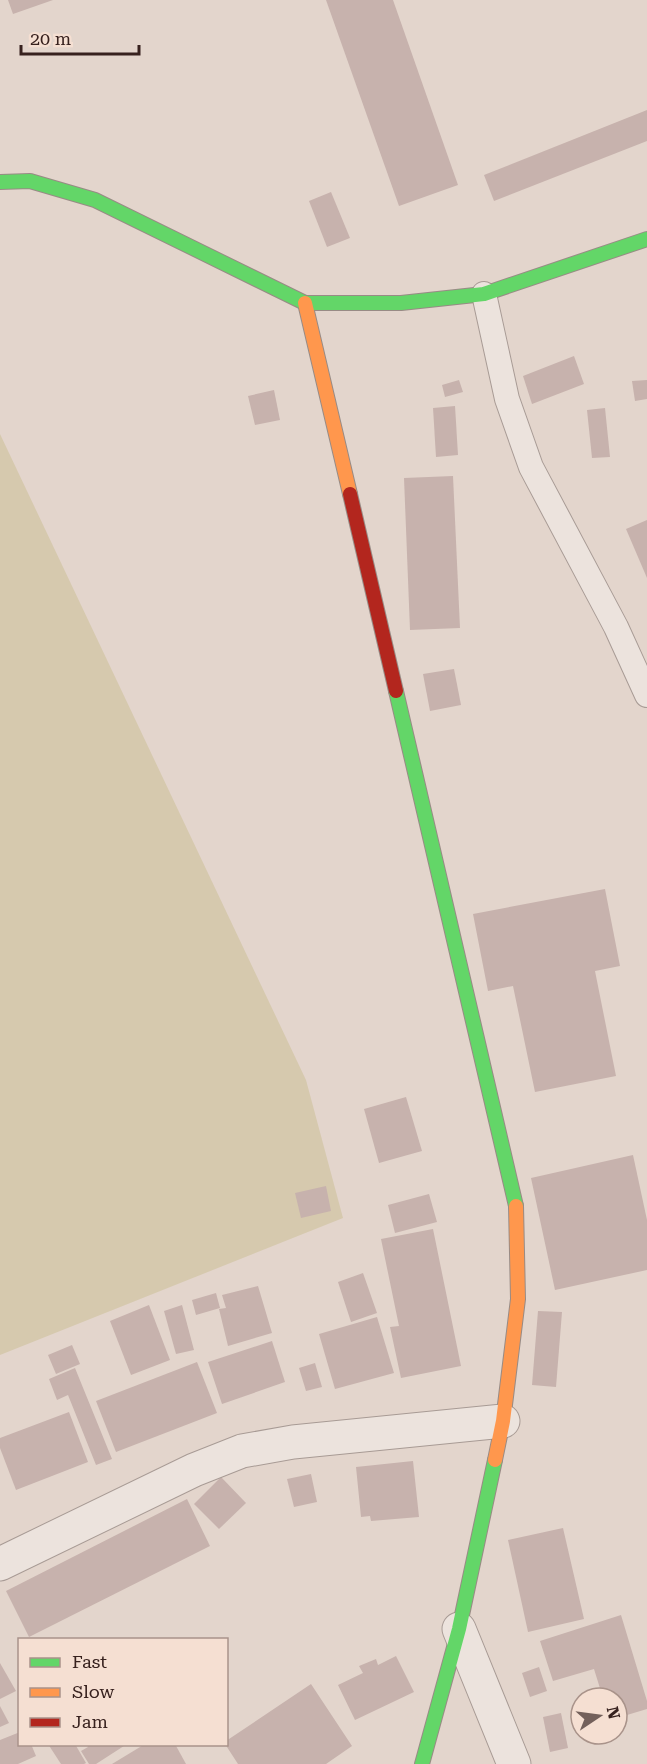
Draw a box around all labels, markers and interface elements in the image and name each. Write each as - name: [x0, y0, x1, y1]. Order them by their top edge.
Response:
- scale bar: [21, 18, 140, 56]
- text: 20 m: [30, 28, 71, 49]
- legend: [18, 1638, 228, 1746]
- text: Fast: [72, 1651, 107, 1672]
- text: Slow: [72, 1681, 114, 1702]
- north arrow: [569, 1686, 629, 1746]
- text: N: [602, 1705, 624, 1721]
- text: Jam: [72, 1711, 108, 1732]

